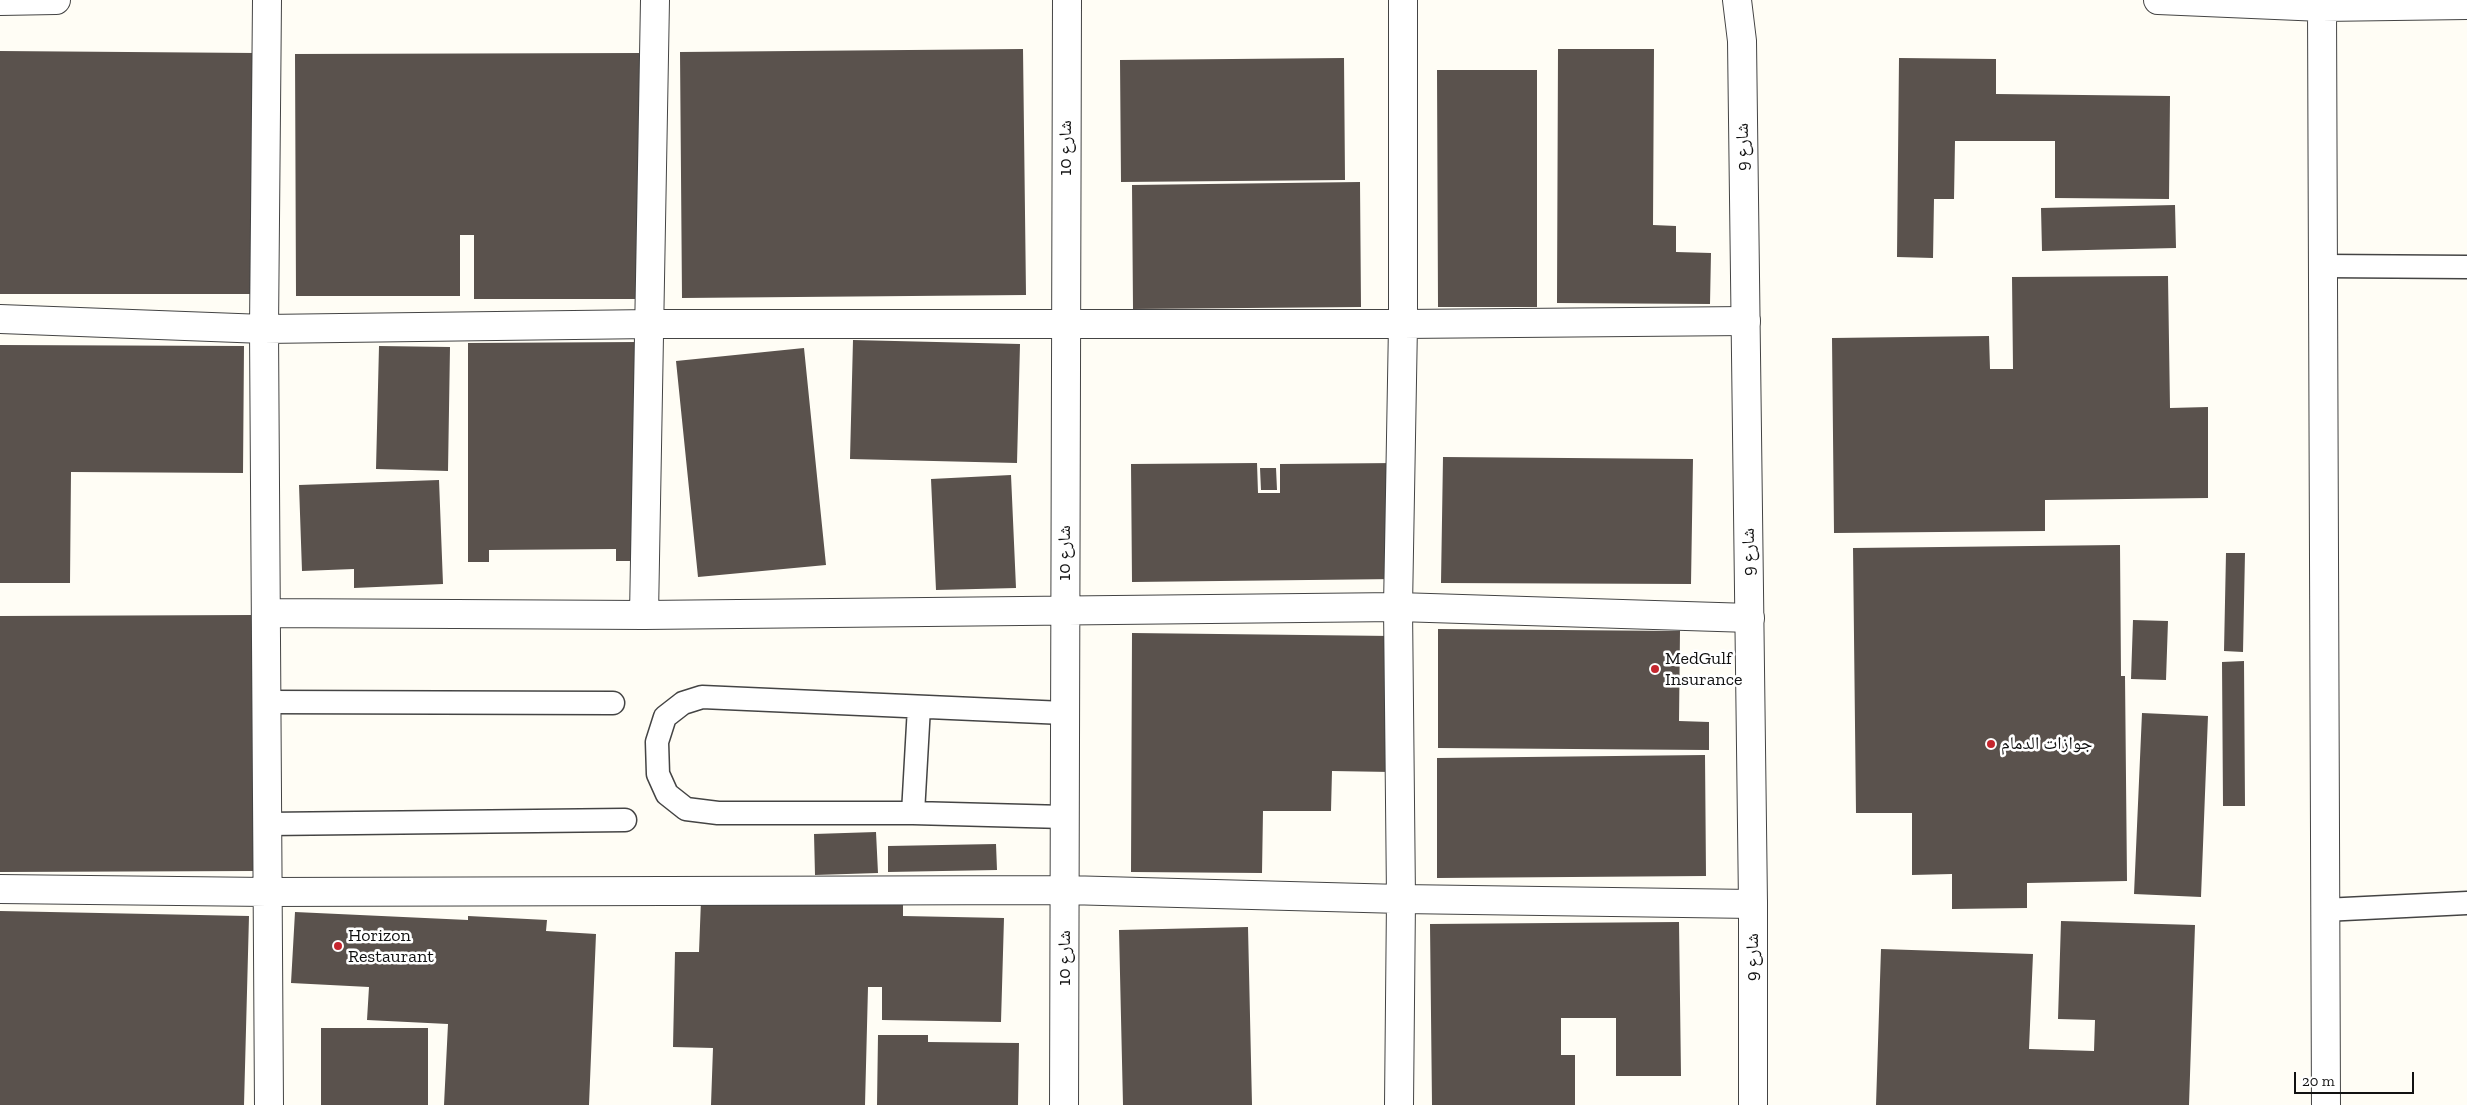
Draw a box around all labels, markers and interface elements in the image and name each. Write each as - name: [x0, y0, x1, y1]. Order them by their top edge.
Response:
- street label: شارع 10: [1055, 120, 1077, 176]
- street label: شارع 9: [1732, 123, 1754, 171]
- street label: شارع 10: [1054, 525, 1076, 581]
- street label: شارع 9: [1738, 528, 1760, 576]
- place label: MedGulf Insurance: [1665, 648, 1742, 691]
- marker: MedGulf Insurance: [1649, 663, 1661, 675]
- place label: جوازات الدمام: [2001, 733, 2093, 755]
- marker: جوازات الدمام: [1985, 738, 1997, 750]
- place label: Horizon Restaurant: [348, 925, 434, 968]
- street label: شارع 10: [1054, 930, 1076, 986]
- street label: شارع 9: [1742, 933, 1764, 981]
- marker: Horizon Restaurant: [332, 940, 344, 952]
- scale bar: [2297, 1062, 2417, 1094]
- text: 20 m: [2302, 1072, 2335, 1090]

